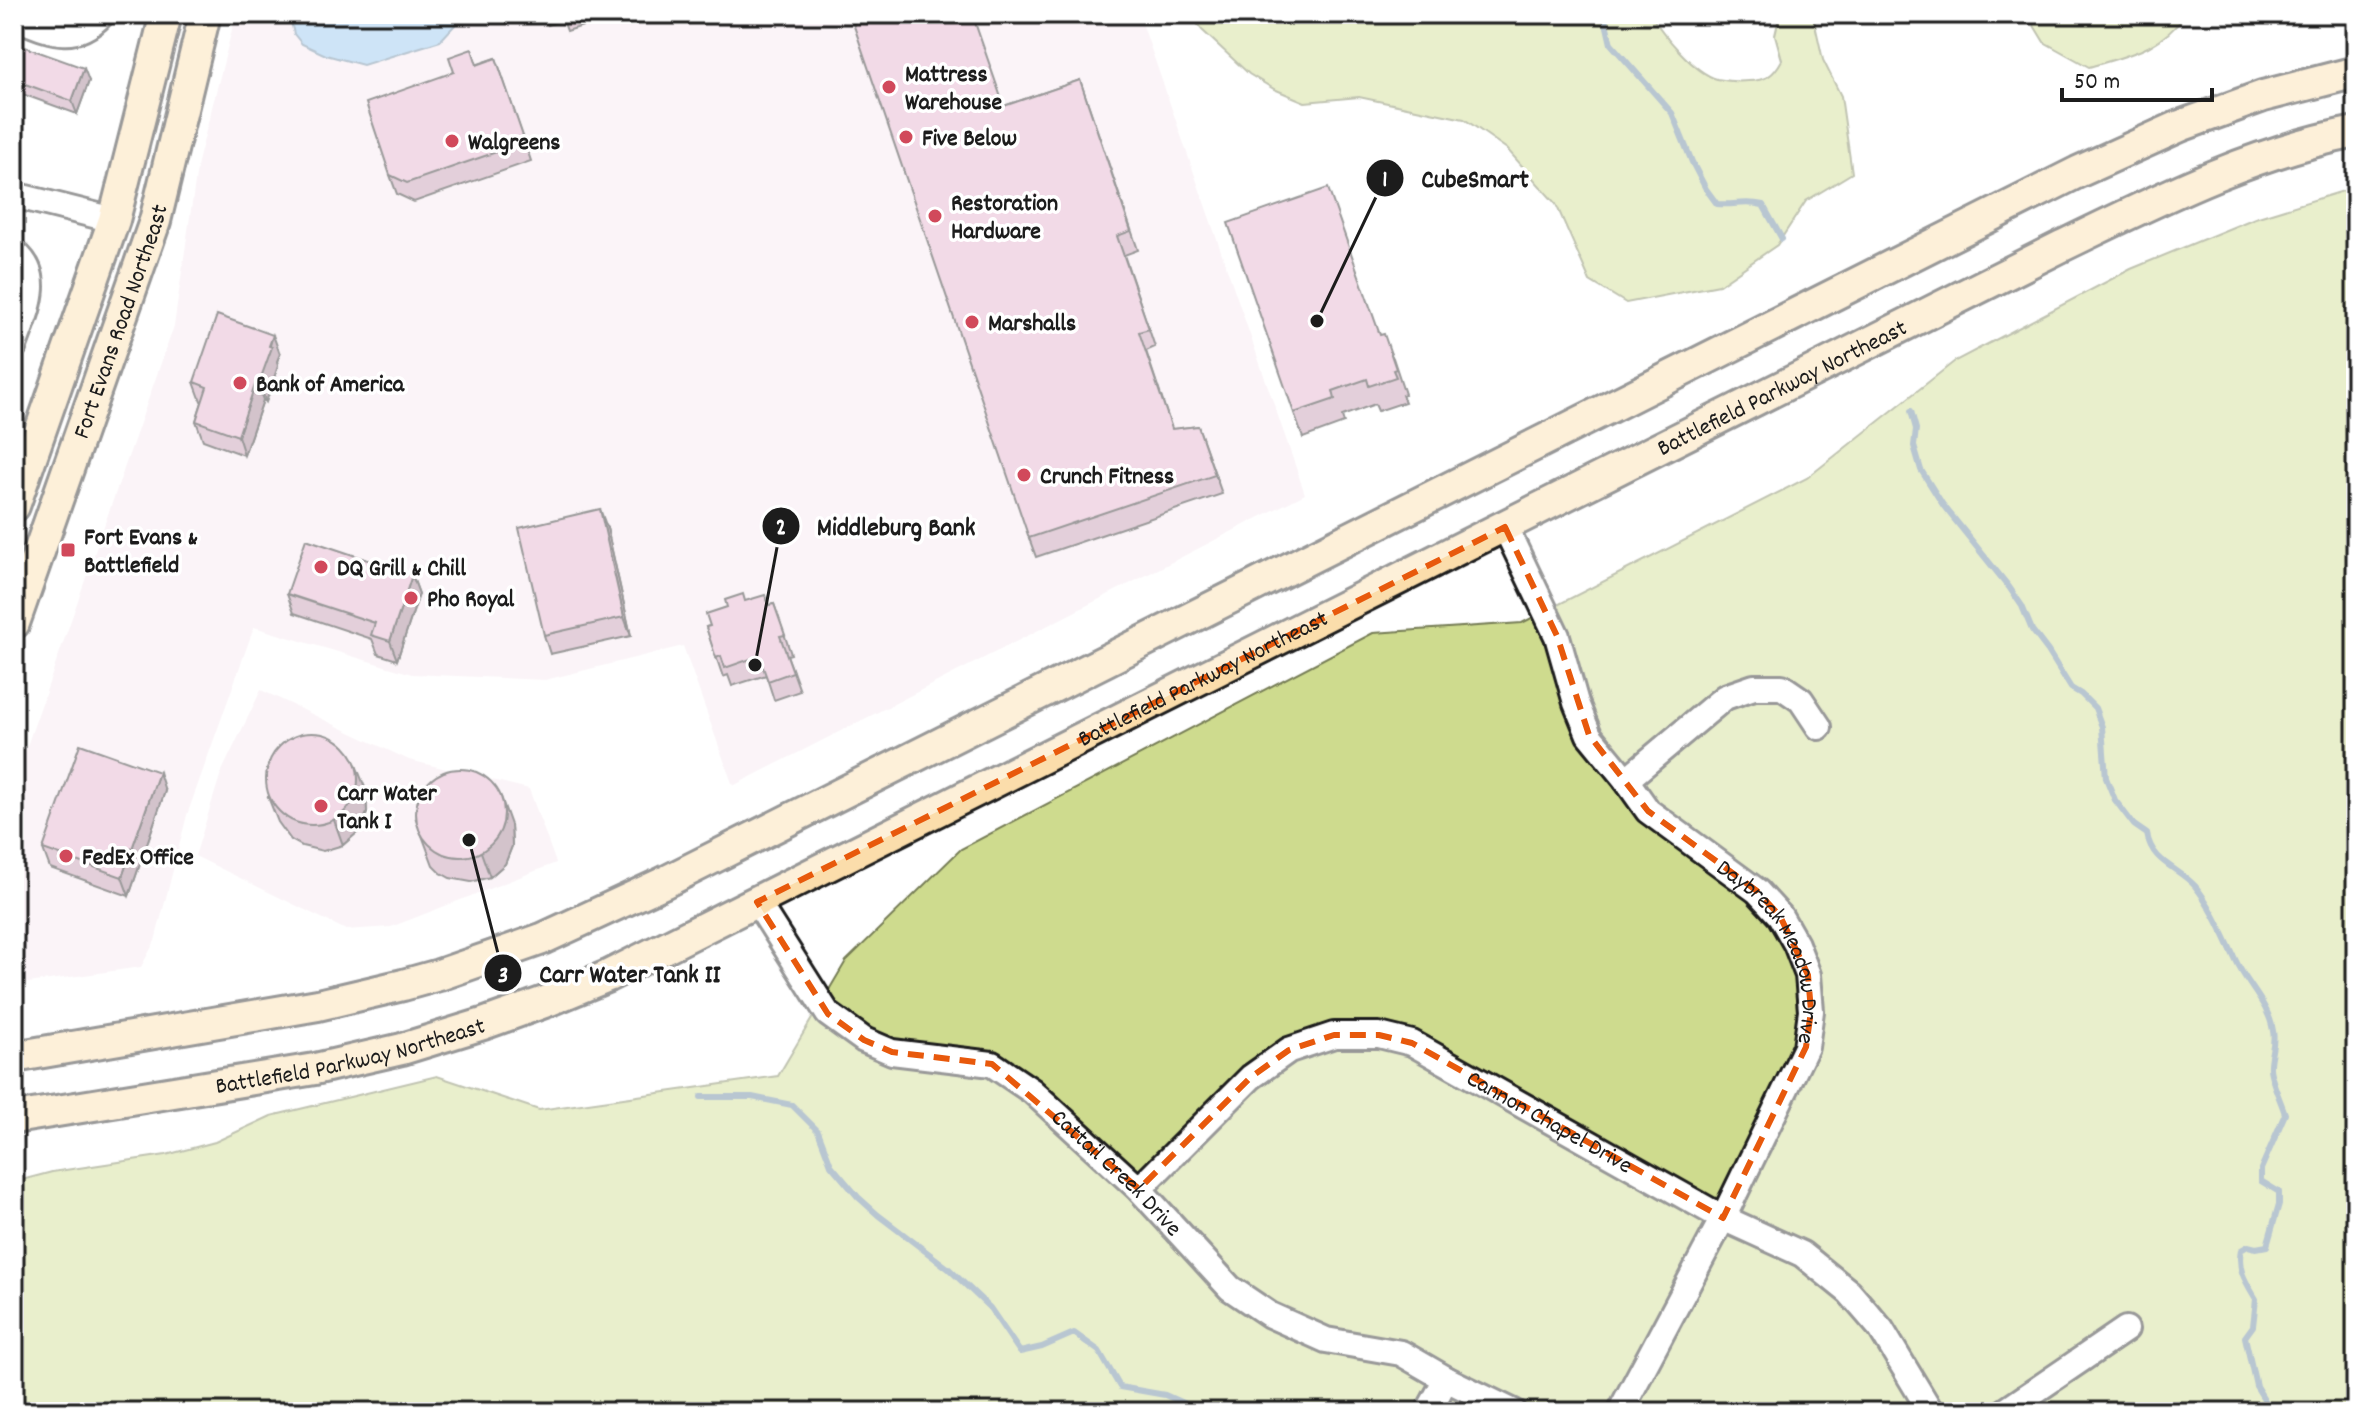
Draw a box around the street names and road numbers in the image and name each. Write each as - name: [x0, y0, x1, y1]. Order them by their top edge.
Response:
- street label: Fort Evans Road Northeast: [66, 201, 178, 444]
- street label: Battlefield Parkway Northeast: [1652, 312, 1914, 467]
- street label: Battlefield Parkway Northeast: [1073, 603, 1335, 757]
- street label: Daybreak Meadow Drive: [1708, 853, 1825, 1046]
- street label: Battlefield Parkway Northeast: [213, 1010, 490, 1105]
- street label: Cannon Chapel Drive: [1459, 1063, 1638, 1184]
- street label: Cattail Creek Drive: [1042, 1102, 1189, 1245]

